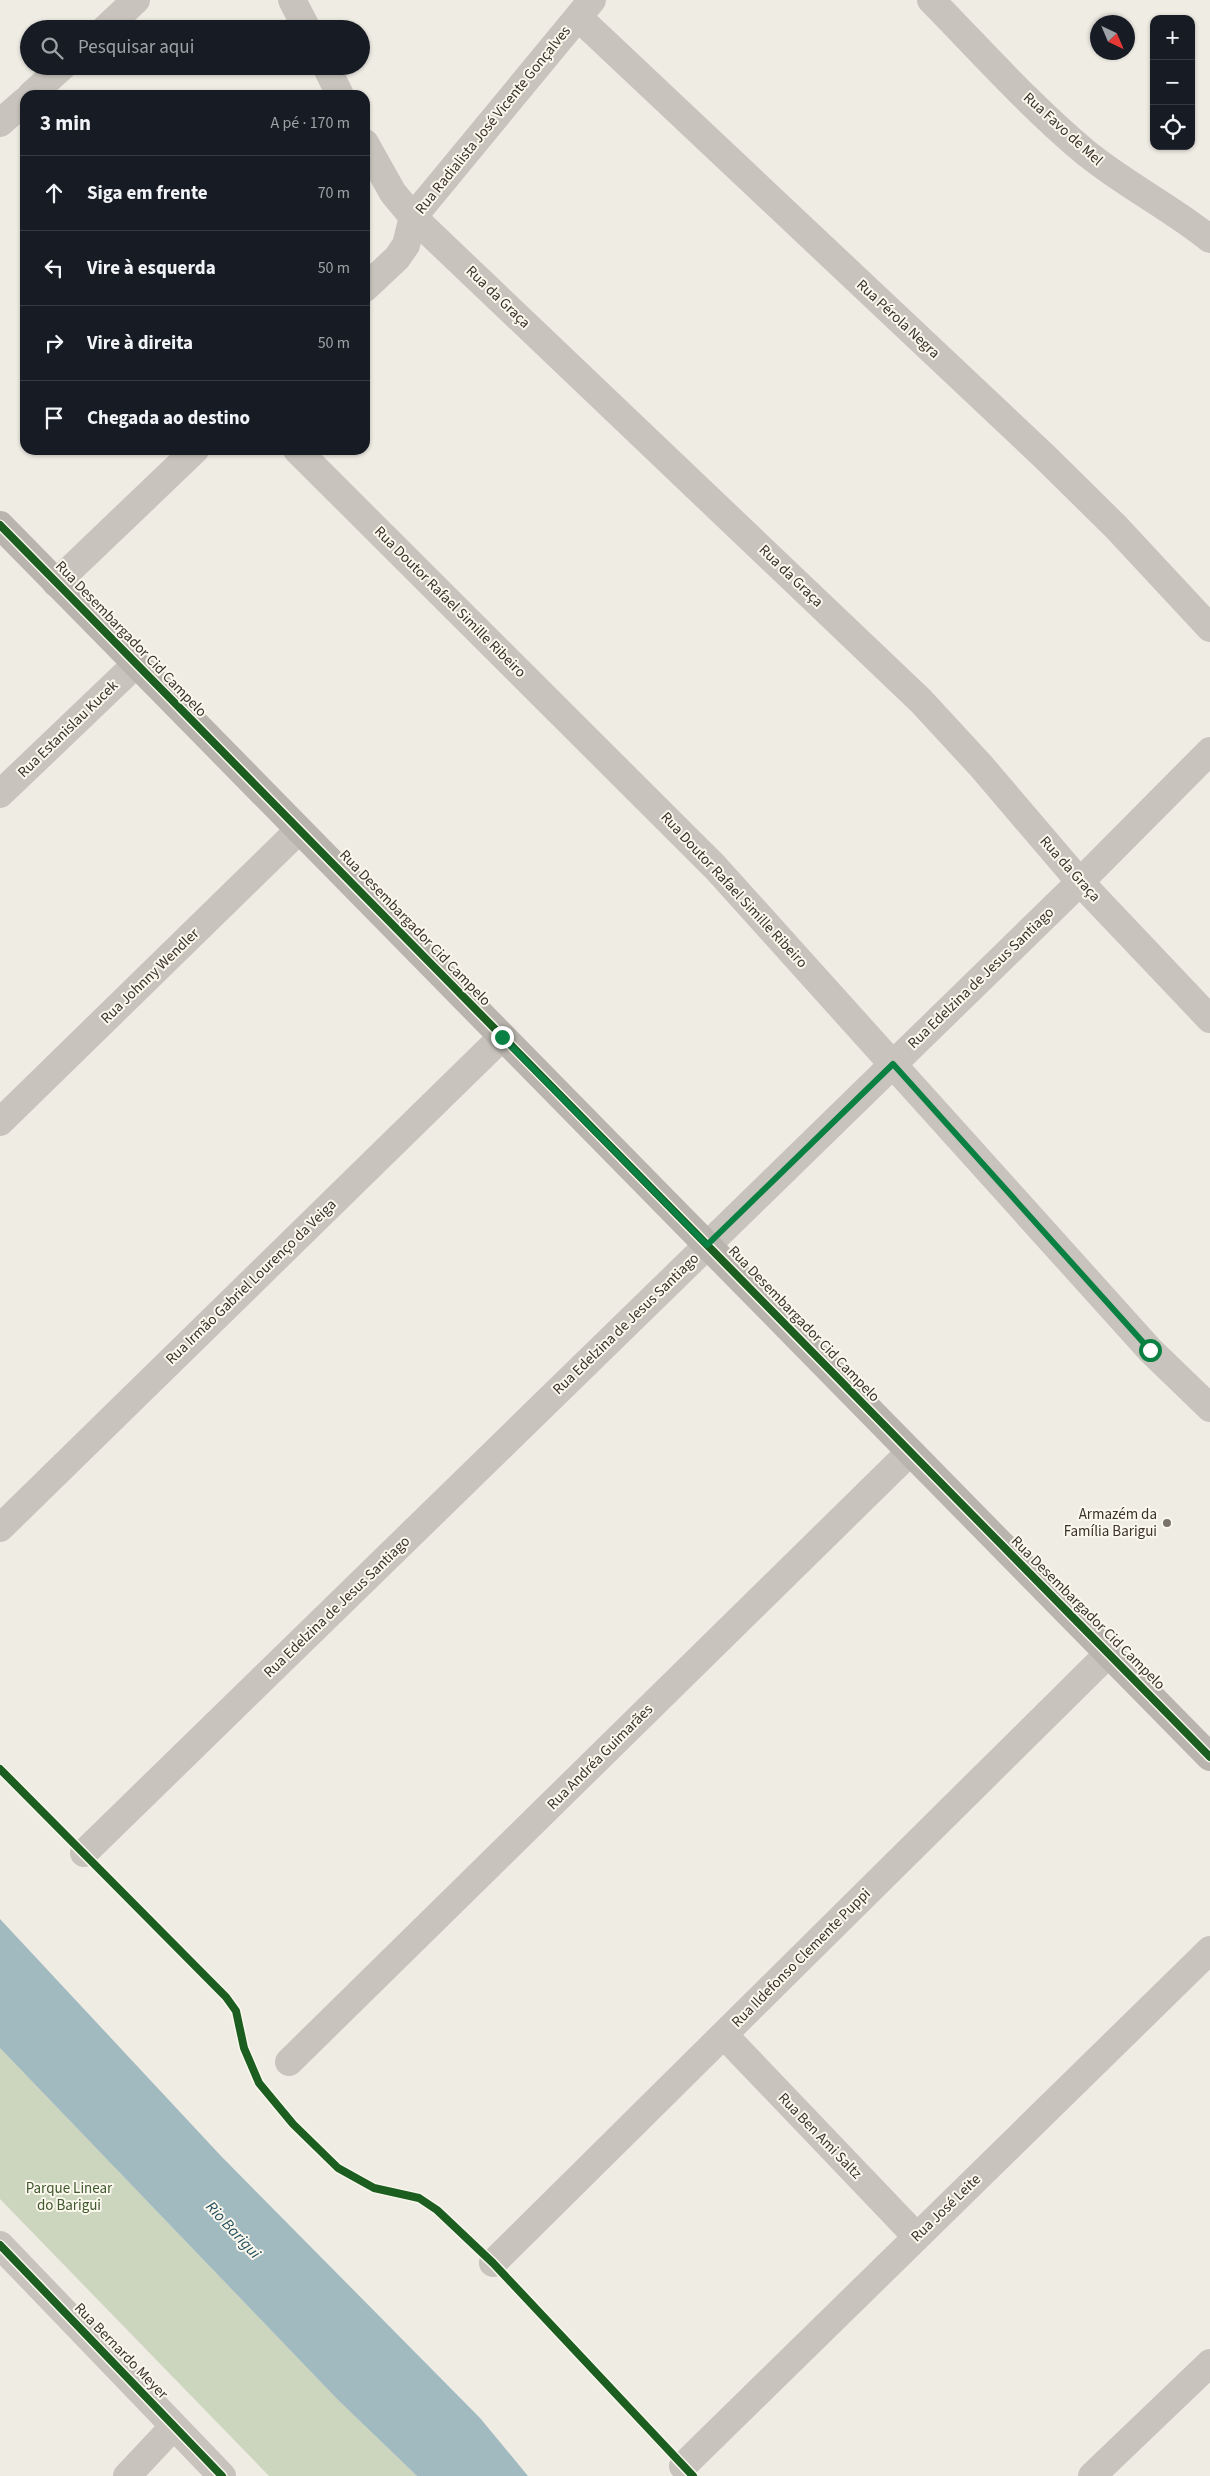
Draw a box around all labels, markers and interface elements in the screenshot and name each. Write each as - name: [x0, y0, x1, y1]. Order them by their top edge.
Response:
- north arrow: [1090, 15, 1135, 60]
- map controls: [1150, 15, 1195, 150]
- button: +: [1150, 15, 1195, 60]
- search box: [20, 20, 370, 75]
- street label: Rua Radialista José Vicente Gonçalves: [410, 21, 576, 219]
- icon: search: [38, 34, 66, 62]
- text: Pesquisar aqui: [78, 34, 194, 61]
- button: −: [1150, 60, 1195, 105]
- street label: Rua Favo de Mel: [1019, 87, 1108, 171]
- button: locate: [1150, 105, 1195, 150]
- text: 3 min: [40, 108, 91, 138]
- text: A pé · 170 m: [271, 112, 350, 134]
- icon: ahead: [40, 179, 68, 207]
- text: Siga em frente: [87, 180, 208, 207]
- text: 70 m: [318, 182, 350, 204]
- icon: left: [40, 254, 68, 282]
- text: Vire à esquerda: [87, 255, 216, 282]
- text: 50 m: [318, 257, 350, 279]
- street label: Rua da Graça: [461, 261, 535, 333]
- street label: Rua Pérola Negra: [852, 275, 944, 363]
- icon: right: [40, 329, 68, 357]
- text: Vire à direita: [87, 330, 193, 357]
- text: 50 m: [318, 332, 350, 354]
- icon: arrive: [40, 404, 68, 432]
- text: Chegada ao destino: [87, 405, 250, 432]
- street label: Rua Doutor Rafael Simille Ribeiro: [370, 522, 530, 682]
- street label: Rua da Graça: [754, 540, 828, 612]
- street label: Rua Desembargador Cid Campelo: [50, 556, 212, 722]
- street label: Rua Estanislau Kucek: [13, 675, 123, 782]
- street label: Rua Doutor Rafael Simille Ribeiro: [656, 807, 812, 973]
- street label: Rua da Graça: [1035, 831, 1105, 907]
- street label: Rua Desembargador Cid Campelo: [334, 845, 496, 1011]
- street label: Rua Edelzina de Jesus Santiago: [903, 902, 1059, 1054]
- street label: Rua Johnny Wendler: [96, 923, 204, 1028]
- route end: [491, 1026, 514, 1049]
- street label: Rua Irmão Gabriel Lourenço da Veiga: [161, 1195, 341, 1369]
- street label: Rua Desembargador Cid Campelo: [723, 1241, 885, 1407]
- street label: Rua Edelzina de Jesus Santiago: [548, 1248, 704, 1400]
- route start: [1139, 1339, 1162, 1362]
- place label: Armazém da Família Barigui: [1064, 1504, 1157, 1542]
- marker: Armazém da Família Barigui: [1161, 1517, 1173, 1529]
- street label: Rua Edelzina de Jesus Santiago: [259, 1531, 415, 1683]
- street label: Rua Desembargador Cid Campelo: [1006, 1531, 1170, 1695]
- street label: Rua Andréa Guimarães: [542, 1699, 658, 1815]
- street label: Rua Ildefonso Clemente Puppi: [727, 1884, 875, 2032]
- street label: Rua Ben Ami Saltz: [773, 2088, 867, 2184]
- street label: Rua José Leite: [906, 2169, 986, 2247]
- park label: Parque Linear do Barigui: [26, 2178, 113, 2216]
- water label: Rio Barigui: [201, 2196, 266, 2264]
- street label: Rua Bernardo Meyer: [69, 2298, 173, 2405]

